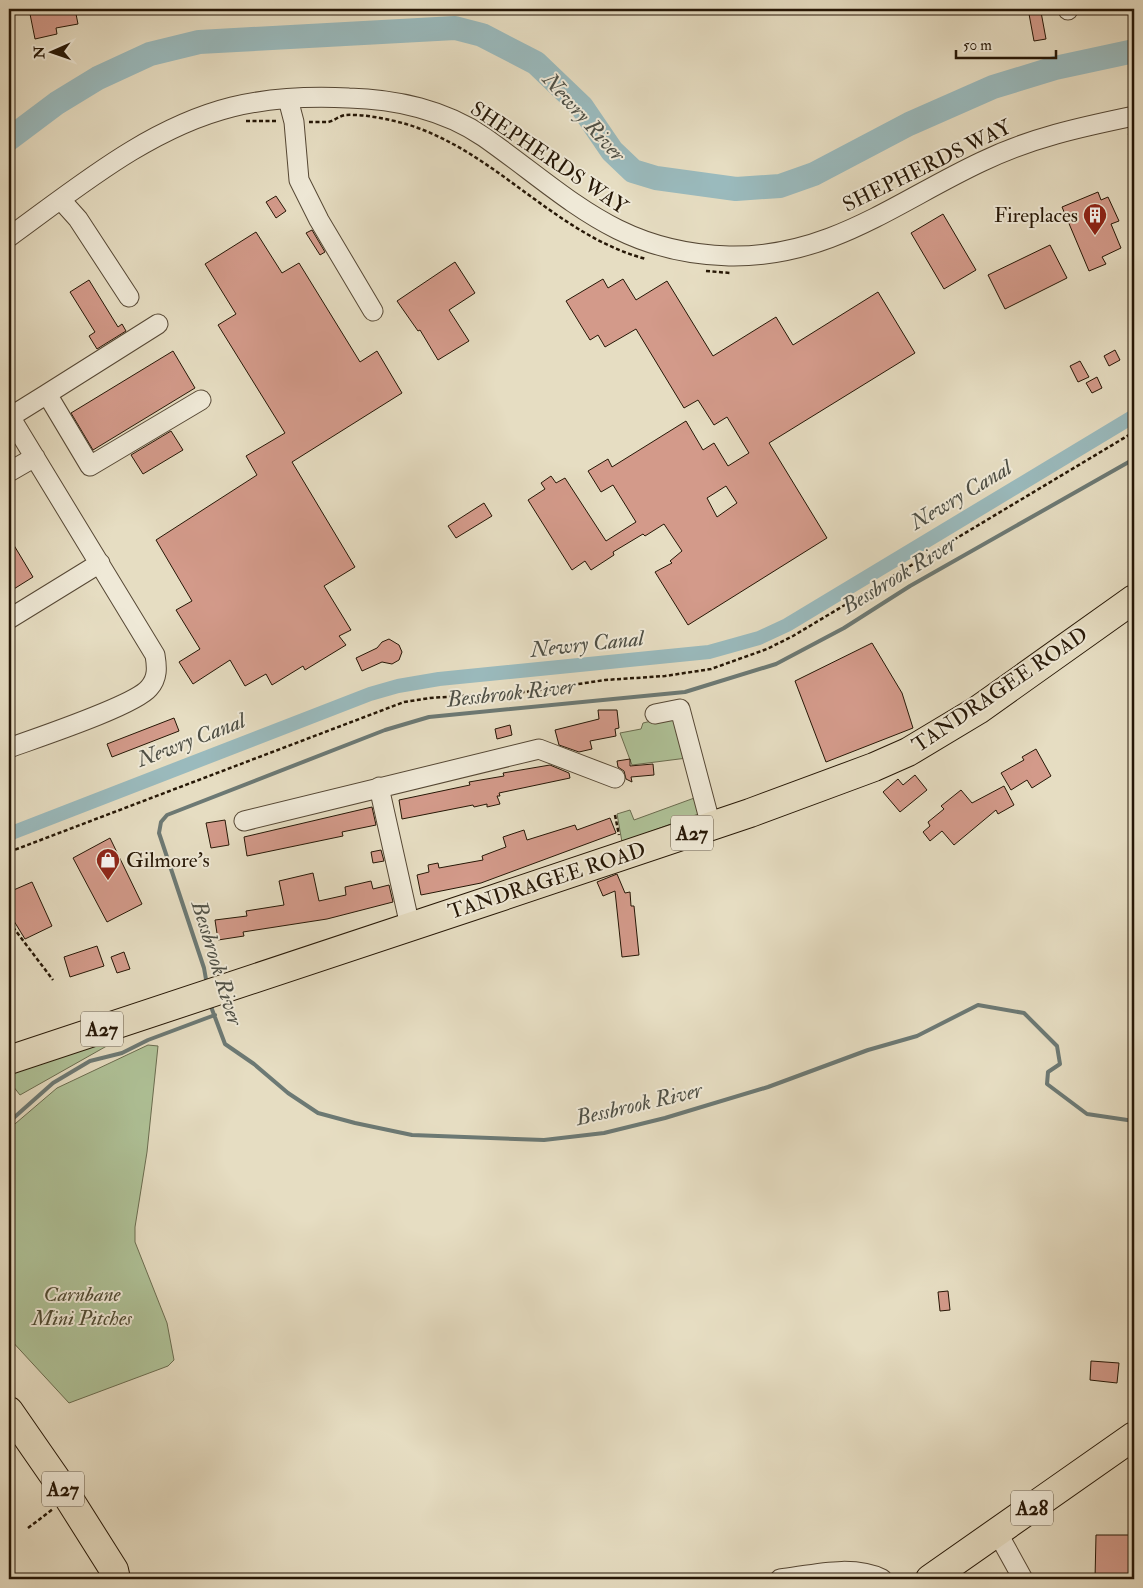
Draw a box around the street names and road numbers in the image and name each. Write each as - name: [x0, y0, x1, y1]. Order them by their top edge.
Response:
- street label: SHEPHERDS WAY: [465, 95, 633, 221]
- street label: SHEPHERDS WAY: [838, 113, 1016, 218]
- street label: TANDRAGEE ROAD: [907, 621, 1093, 759]
- road number: A27: [671, 816, 713, 850]
- street label: TANDRAGEE ROAD: [445, 836, 649, 926]
- road number: A27: [81, 1012, 123, 1046]
- road number: A27: [42, 1472, 84, 1506]
- road number: A28: [1011, 1490, 1053, 1526]

